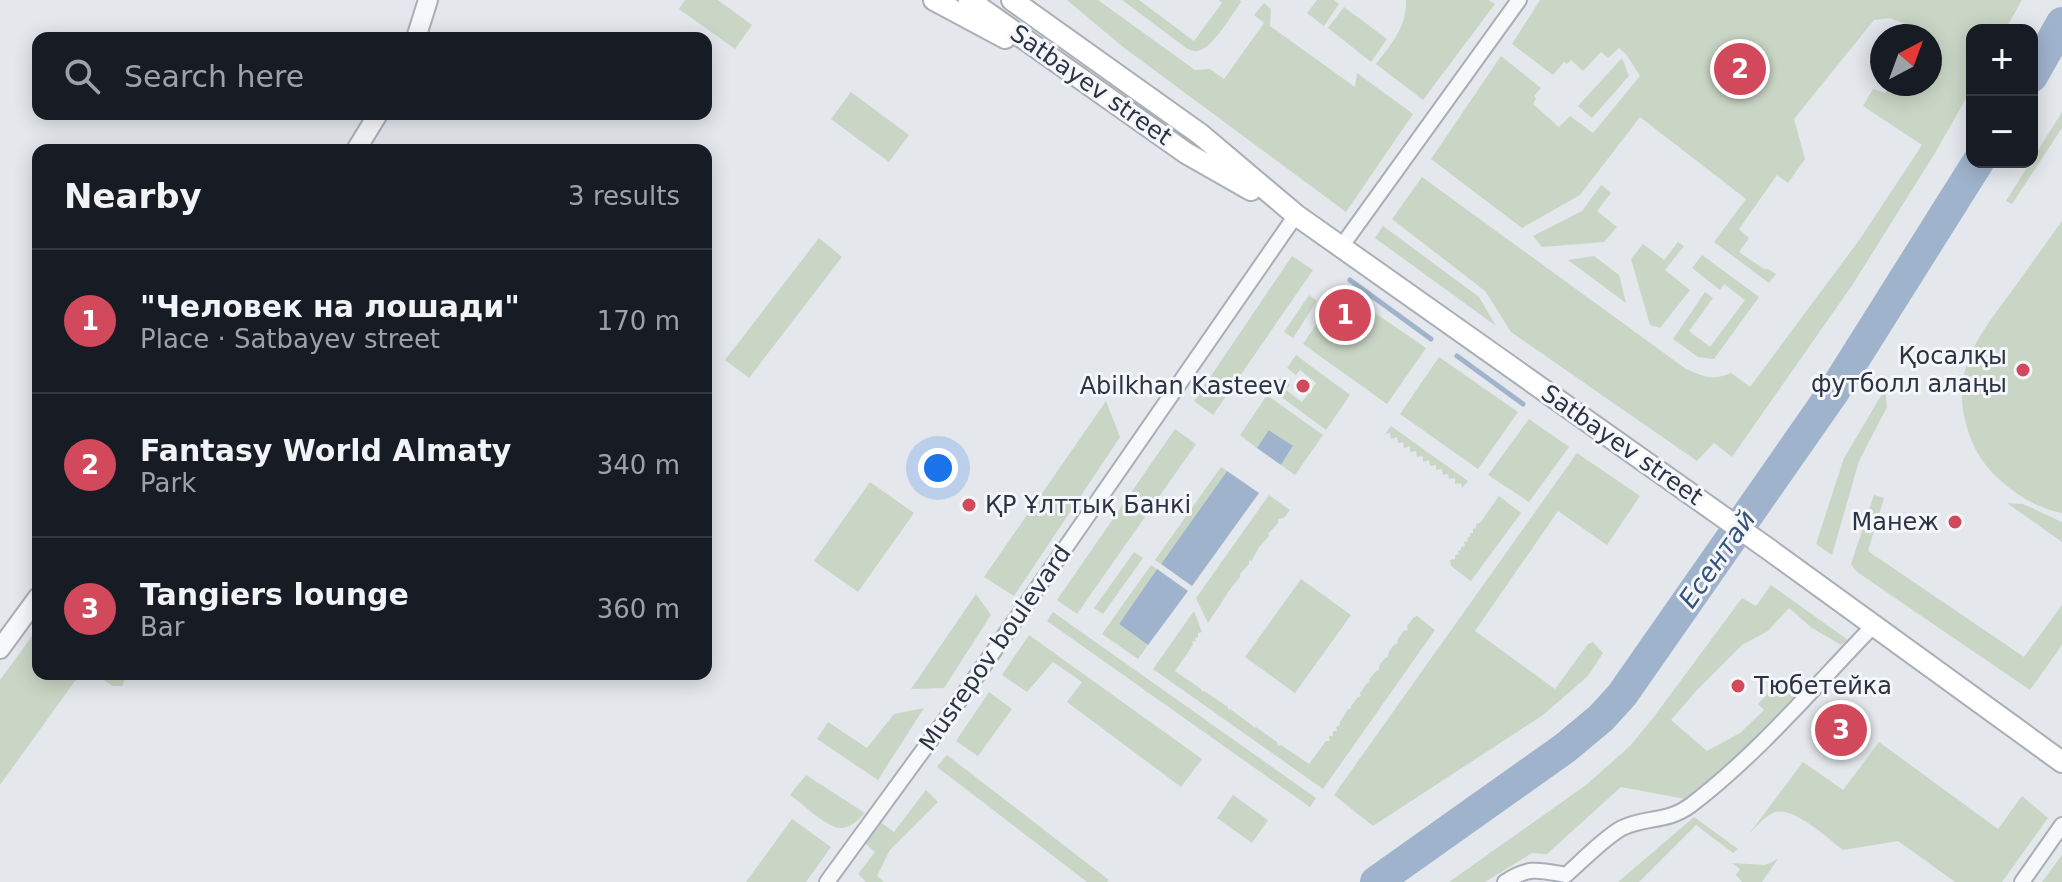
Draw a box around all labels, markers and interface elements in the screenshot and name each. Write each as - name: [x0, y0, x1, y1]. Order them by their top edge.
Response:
- street label: Satbayev street: [1005, 19, 1177, 151]
- north arrow: [1870, 24, 1942, 96]
- map controls: [1966, 24, 2038, 168]
- button: +: [1966, 24, 2038, 96]
- search box: [32, 32, 712, 120]
- pin: 2: [1714, 39, 1766, 99]
- icon: search: [60, 54, 104, 98]
- text: Search here: [124, 59, 304, 94]
- button: −: [1966, 96, 2038, 168]
- text: Nearby: [64, 176, 202, 216]
- text: 3 results: [568, 181, 680, 211]
- pin: 1: [1319, 285, 1371, 345]
- text: "Человек на лошади": [140, 289, 520, 324]
- text: 1: [81, 306, 99, 336]
- text: 170 m: [597, 306, 680, 336]
- text: Place · Satbayev street: [140, 324, 440, 354]
- place label: Қосалқы футболл алаңы: [1811, 342, 2007, 398]
- marker: Қосалқы футболл алаңы: [2014, 361, 2032, 379]
- place label: Abilkhan Kasteev: [1080, 372, 1287, 400]
- marker: Abilkhan Kasteev: [1294, 377, 1312, 395]
- street label: Satbayev street: [1536, 379, 1708, 511]
- text: Fantasy World Almaty: [140, 433, 511, 468]
- your location: [918, 448, 958, 488]
- text: 2: [81, 450, 99, 480]
- text: 340 m: [597, 450, 680, 480]
- text: Park: [140, 468, 196, 498]
- place label: ҚР Ұлттық Банкі: [985, 491, 1191, 519]
- marker: ҚР Ұлттық Банкі: [960, 496, 978, 514]
- water label: Есентай: [1673, 505, 1761, 613]
- place label: Манеж: [1852, 508, 1939, 536]
- marker: Манеж: [1946, 513, 1964, 531]
- street label: Musrepov boulevard: [913, 540, 1077, 756]
- text: Tangiers lounge: [140, 577, 409, 612]
- text: 3: [81, 594, 99, 624]
- text: 360 m: [597, 594, 680, 624]
- text: Bar: [140, 612, 184, 642]
- place label: Тюбетейка: [1753, 672, 1892, 700]
- marker: Тюбетейка: [1729, 677, 1747, 695]
- pin: 3: [1815, 700, 1867, 760]

